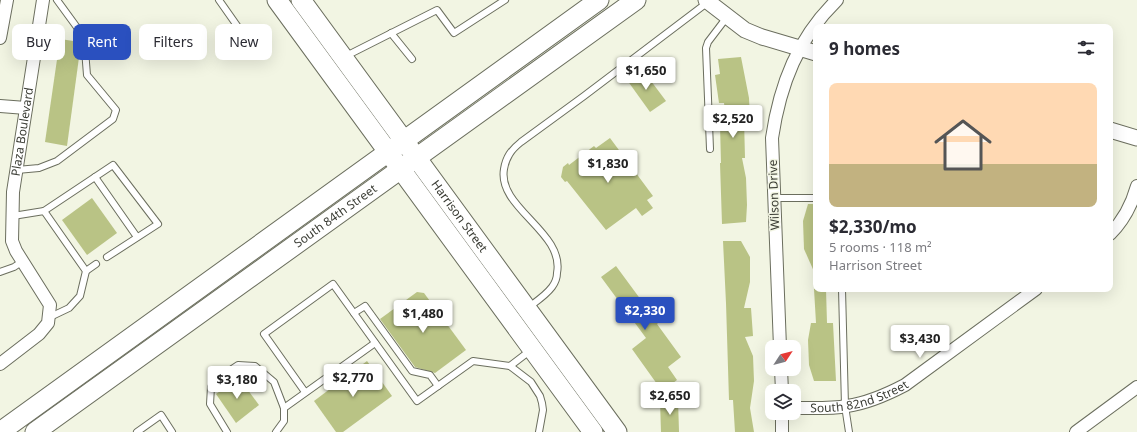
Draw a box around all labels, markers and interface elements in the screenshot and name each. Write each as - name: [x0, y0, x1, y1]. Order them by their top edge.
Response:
- chip: Buy: [12, 24, 65, 60]
- chip: Rent: [73, 24, 131, 60]
- chip: Filters: [139, 24, 207, 60]
- chip: New: [215, 24, 272, 60]
- text: 9 homes: [829, 37, 900, 60]
- icon: filters: [1075, 37, 1097, 59]
- pin: $1,650: [613, 57, 679, 91]
- text: $1,650: [626, 61, 666, 79]
- street label: Plaza Boulevard: [7, 86, 37, 177]
- pin: $2,520: [700, 105, 766, 139]
- text: $2,520: [713, 109, 753, 127]
- icon: home: [927, 109, 999, 181]
- pin: $1,830: [575, 150, 641, 184]
- text: $1,830: [588, 154, 628, 172]
- street label: Wilson Drive: [764, 159, 783, 231]
- street label: Harrison Street: [427, 176, 492, 256]
- street label: South 84th Street: [290, 180, 381, 251]
- text: $2,330/mo: [829, 215, 917, 238]
- text: 5 rooms · 118 m²: [829, 238, 932, 256]
- text: Harrison Street: [829, 256, 922, 274]
- pin: $2,330: [612, 297, 678, 331]
- pin: $1,480: [390, 300, 456, 334]
- text: $2,330: [625, 301, 665, 319]
- text: $1,480: [403, 304, 443, 322]
- pin: $3,430: [887, 325, 953, 359]
- text: $3,430: [900, 329, 940, 347]
- north arrow: [765, 340, 801, 376]
- map controls: [765, 340, 801, 420]
- pin: $2,770: [320, 364, 386, 398]
- pin: $3,180: [204, 366, 270, 400]
- text: $2,770: [333, 368, 373, 386]
- text: $3,180: [217, 370, 257, 388]
- street label: South 82nd Street: [810, 376, 912, 416]
- pin: $2,650: [637, 382, 703, 416]
- button: layers: [765, 384, 801, 420]
- text: $2,650: [650, 386, 690, 404]

